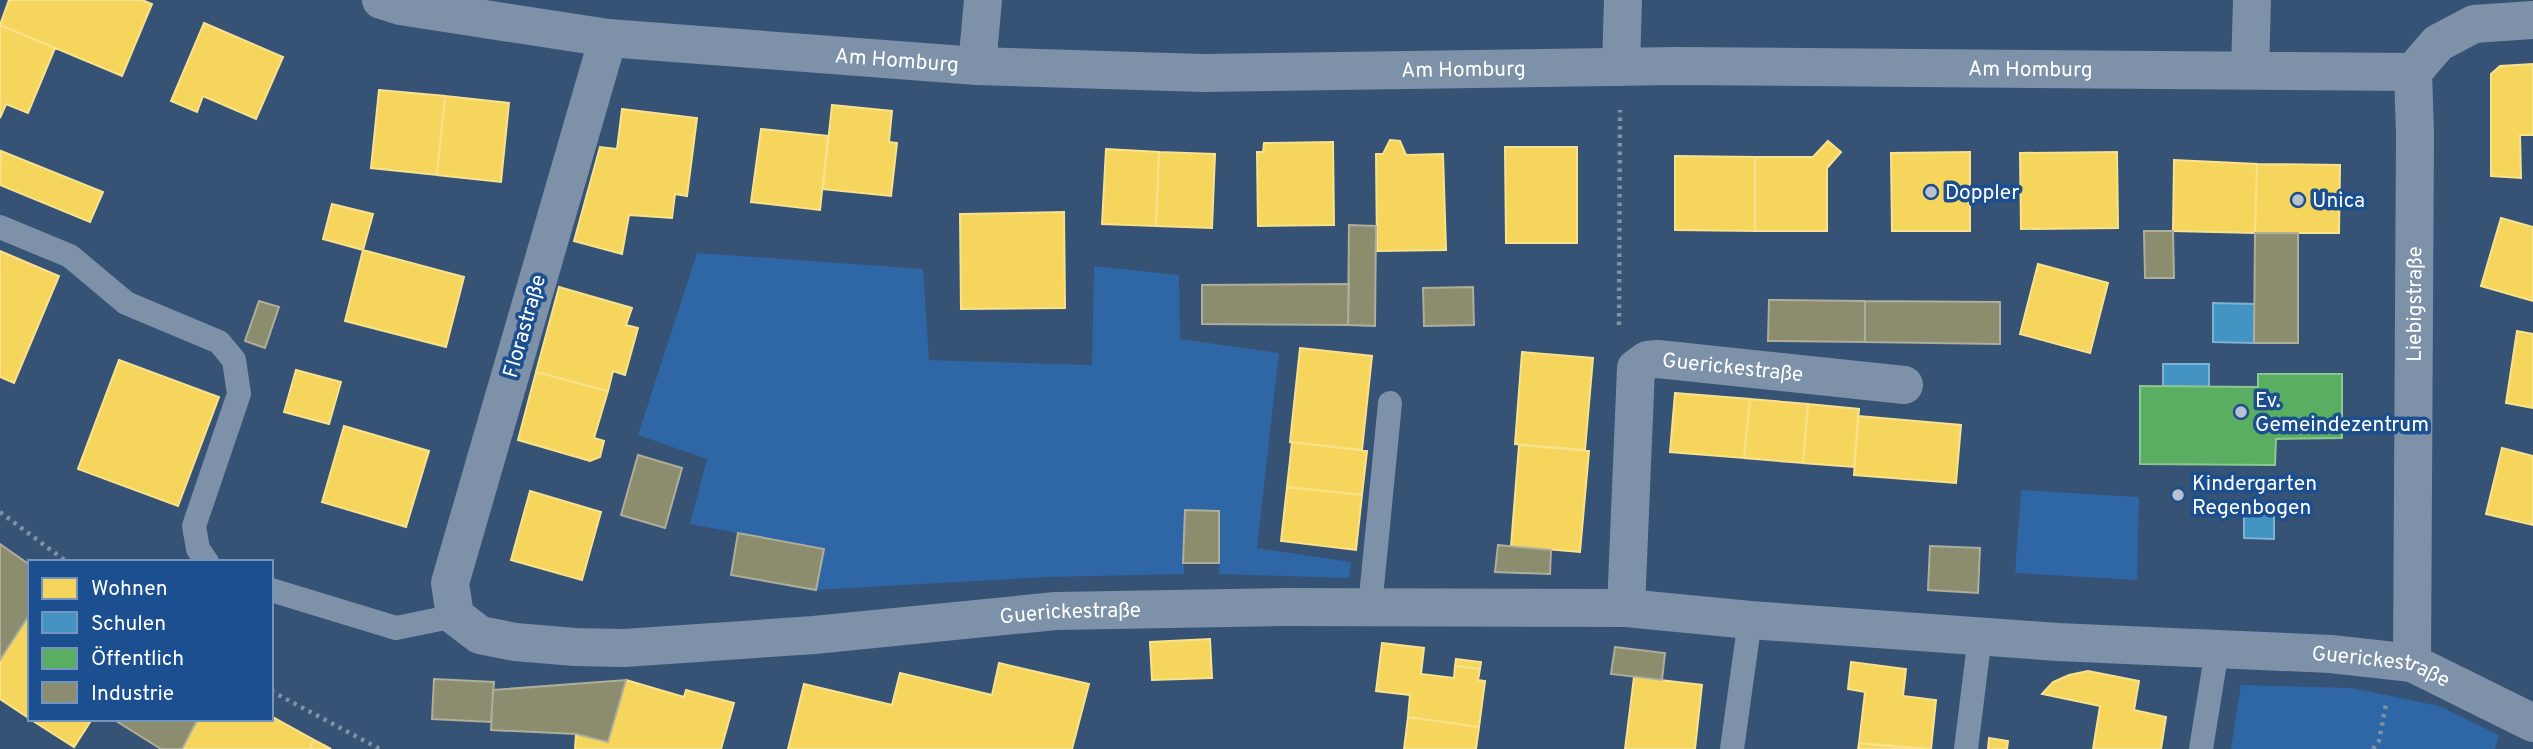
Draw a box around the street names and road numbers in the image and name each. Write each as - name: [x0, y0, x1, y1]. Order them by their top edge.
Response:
- street label: Am Homburg: [834, 43, 960, 80]
- street label: Am Homburg: [1401, 56, 1526, 85]
- street label: Am Homburg: [1968, 56, 2093, 84]
- street label: Liebigstraße: [2402, 246, 2429, 362]
- street label: Florastraße: [498, 272, 553, 381]
- street label: Guerickestraße: [1661, 348, 1804, 389]
- street label: Guerickestraße: [998, 598, 1141, 632]
- street label: Guerickestraße: [2311, 641, 2454, 695]

